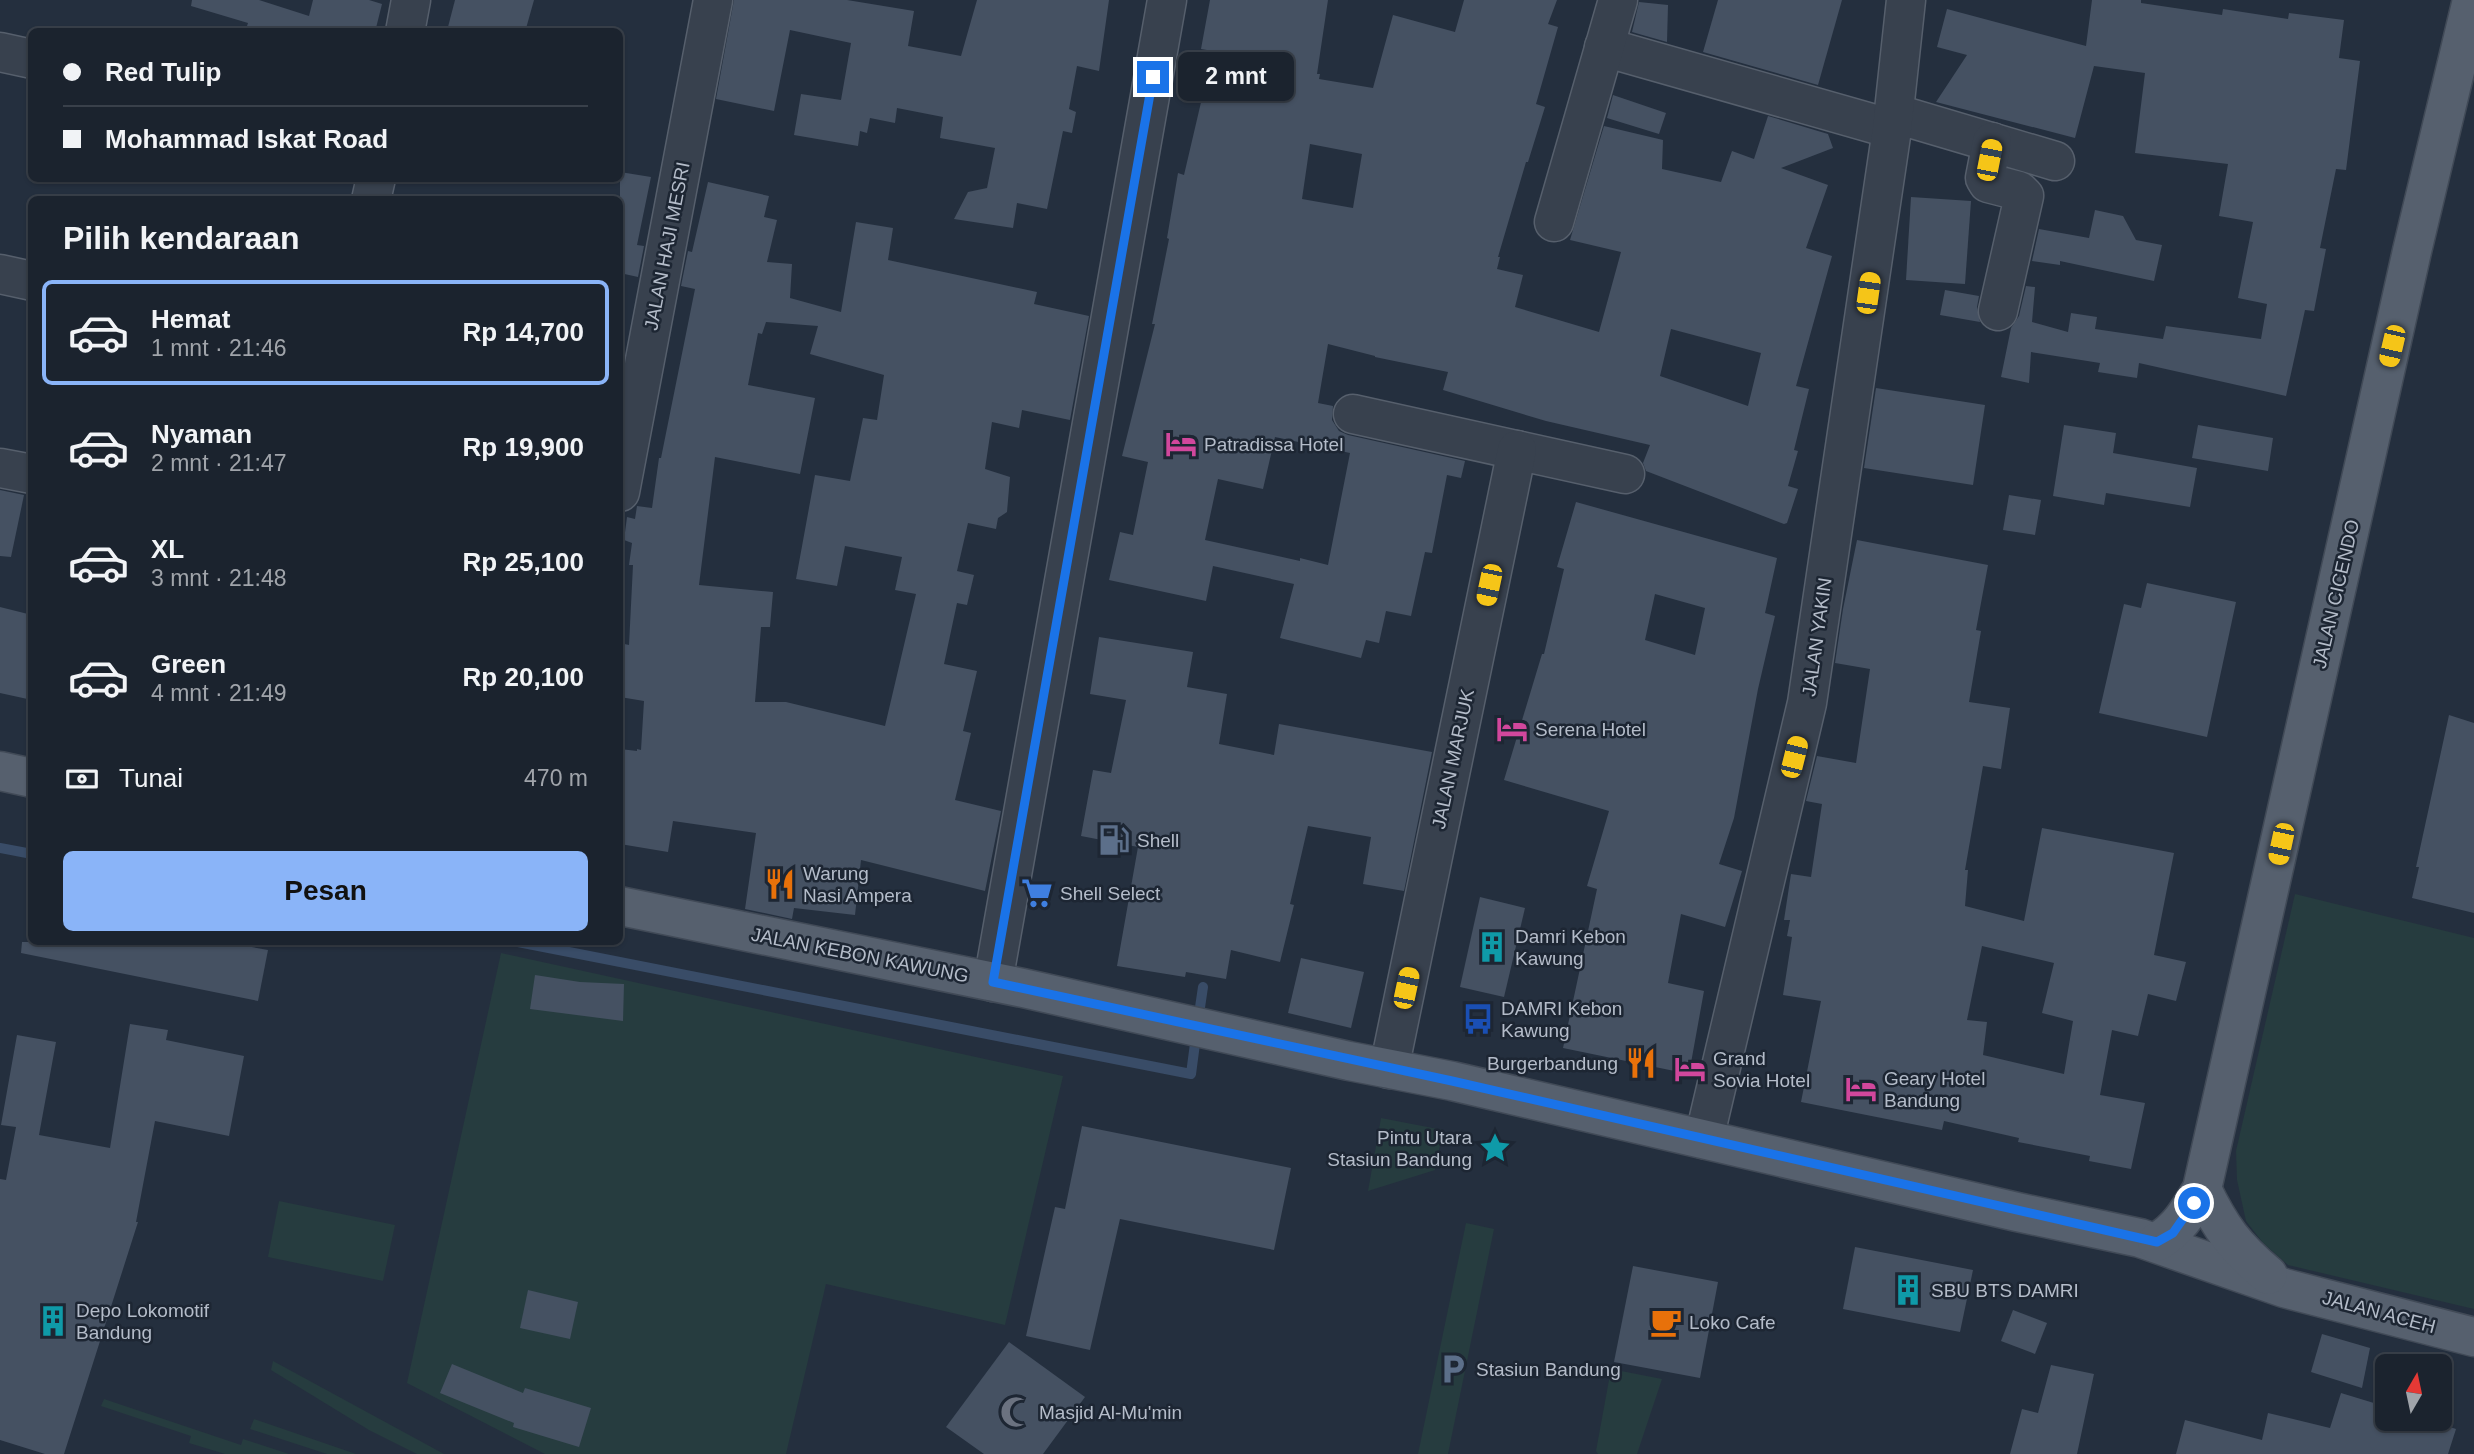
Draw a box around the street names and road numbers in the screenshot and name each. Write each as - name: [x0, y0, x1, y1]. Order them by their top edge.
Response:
- street label: JALAN HAJI MESRI: [640, 160, 694, 332]
- street label: JALAN CICENDO: [2309, 518, 2363, 670]
- street label: JALAN YAKIN: [1798, 576, 1836, 698]
- street label: JALAN MARJUK: [1428, 687, 1478, 831]
- street label: JALAN KEBON KAWUNG: [750, 924, 970, 986]
- street label: JALAN ACEH: [2320, 1287, 2438, 1337]

